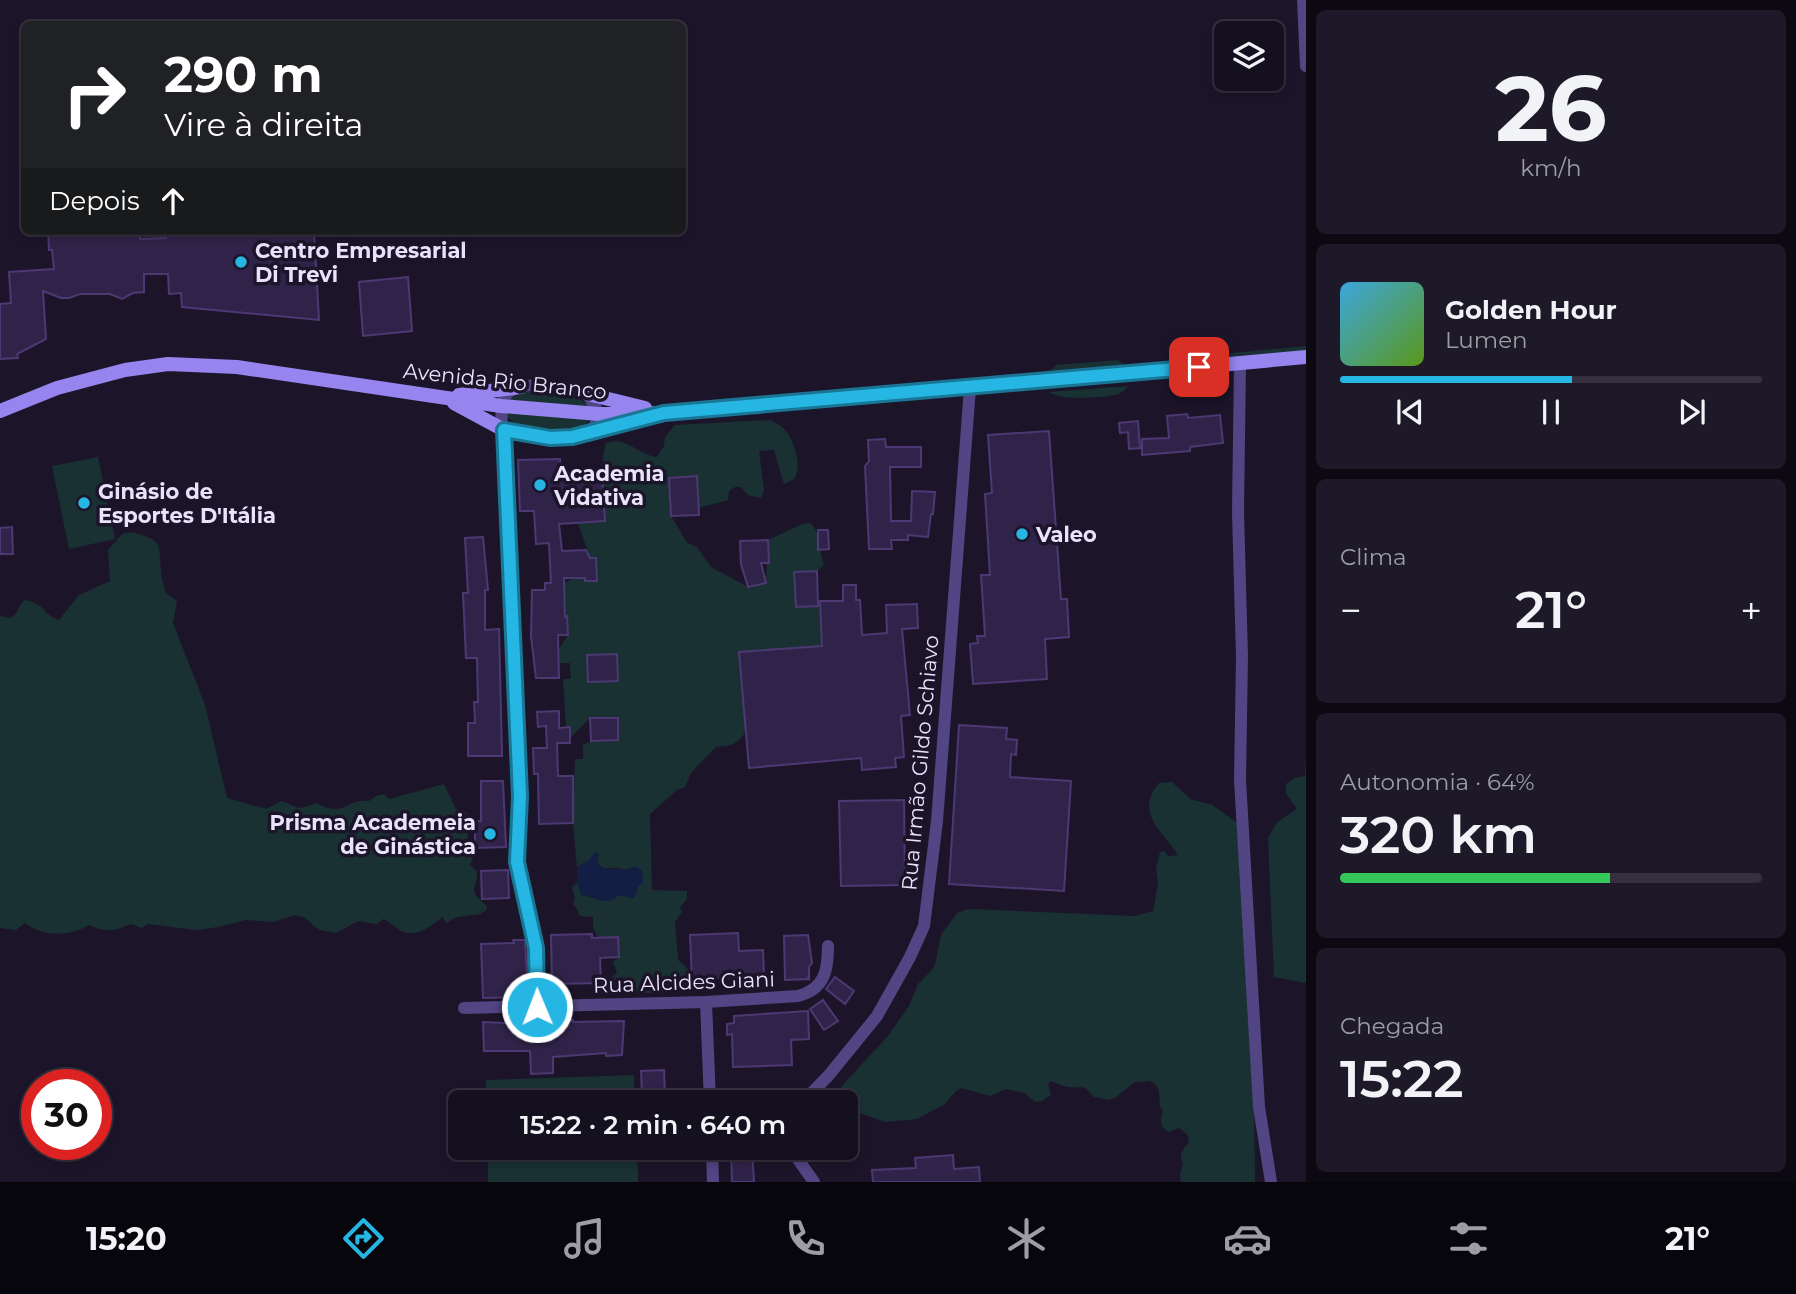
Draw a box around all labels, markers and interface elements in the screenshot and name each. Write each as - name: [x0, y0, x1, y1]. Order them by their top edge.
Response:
- map controls: [1214, 21, 1284, 91]
- button: layers: [1214, 21, 1284, 91]
- text: 290 m: [164, 45, 323, 104]
- icon: right: [49, 49, 140, 140]
- text: 26: [1495, 53, 1607, 164]
- text: Vire à direita: [164, 105, 363, 144]
- text: km/h: [1520, 154, 1582, 182]
- icon: ahead: [154, 182, 192, 220]
- text: Depois: [49, 185, 140, 217]
- place label: Centro Empresarial Di Trevi: [255, 238, 467, 287]
- marker: Centro Empresarial Di Trevi: [233, 254, 249, 270]
- text: Golden Hour: [1445, 294, 1617, 326]
- text: Lumen: [1445, 326, 1528, 354]
- pin: [1169, 337, 1229, 397]
- icon: arrive: [1180, 348, 1218, 386]
- street label: Avenida Rio Branco: [402, 358, 608, 404]
- icon: previous: [1391, 393, 1429, 431]
- icon: pause: [1532, 393, 1570, 431]
- icon: next: [1673, 393, 1711, 431]
- place label: Academia Vidativa: [553, 461, 665, 510]
- marker: Academia Vidativa: [532, 477, 548, 493]
- place label: Ginásio de Esportes D'Itália: [98, 479, 276, 528]
- marker: Ginásio de Esportes D'Itália: [76, 495, 92, 511]
- place label: Valeo: [1035, 522, 1097, 547]
- marker: Valeo: [1014, 526, 1030, 542]
- text: Clima: [1340, 543, 1407, 571]
- text: 21°: [1515, 578, 1587, 641]
- text: −: [1340, 587, 1362, 634]
- text: +: [1740, 587, 1762, 634]
- street label: Rua Irmão Gildo Schiavo: [896, 634, 944, 892]
- text: Autonomia · 64%: [1340, 768, 1535, 796]
- text: 320 km: [1340, 803, 1537, 866]
- place label: Prisma Academeia de Ginástica: [270, 810, 476, 859]
- marker: Prisma Academeia de Ginástica: [482, 826, 498, 842]
- street label: Rua Alcides Giani: [593, 966, 775, 998]
- position arrow: [500, 970, 574, 1044]
- text: Chegada: [1340, 1012, 1444, 1040]
- text: 15:22: [1340, 1047, 1463, 1110]
- speed limit sign: 30: [21, 1069, 112, 1160]
- text: 15:22 · 2 min · 640 m: [520, 1109, 786, 1141]
- icon: directions: [339, 1214, 388, 1263]
- icon: music: [560, 1214, 609, 1263]
- icon: phone: [781, 1214, 830, 1263]
- icon: climate: [1002, 1214, 1051, 1263]
- icon: car: [1223, 1214, 1272, 1263]
- icon: filters: [1444, 1214, 1493, 1263]
- text: 15:20: [86, 1219, 167, 1258]
- text: 21°: [1665, 1219, 1710, 1258]

